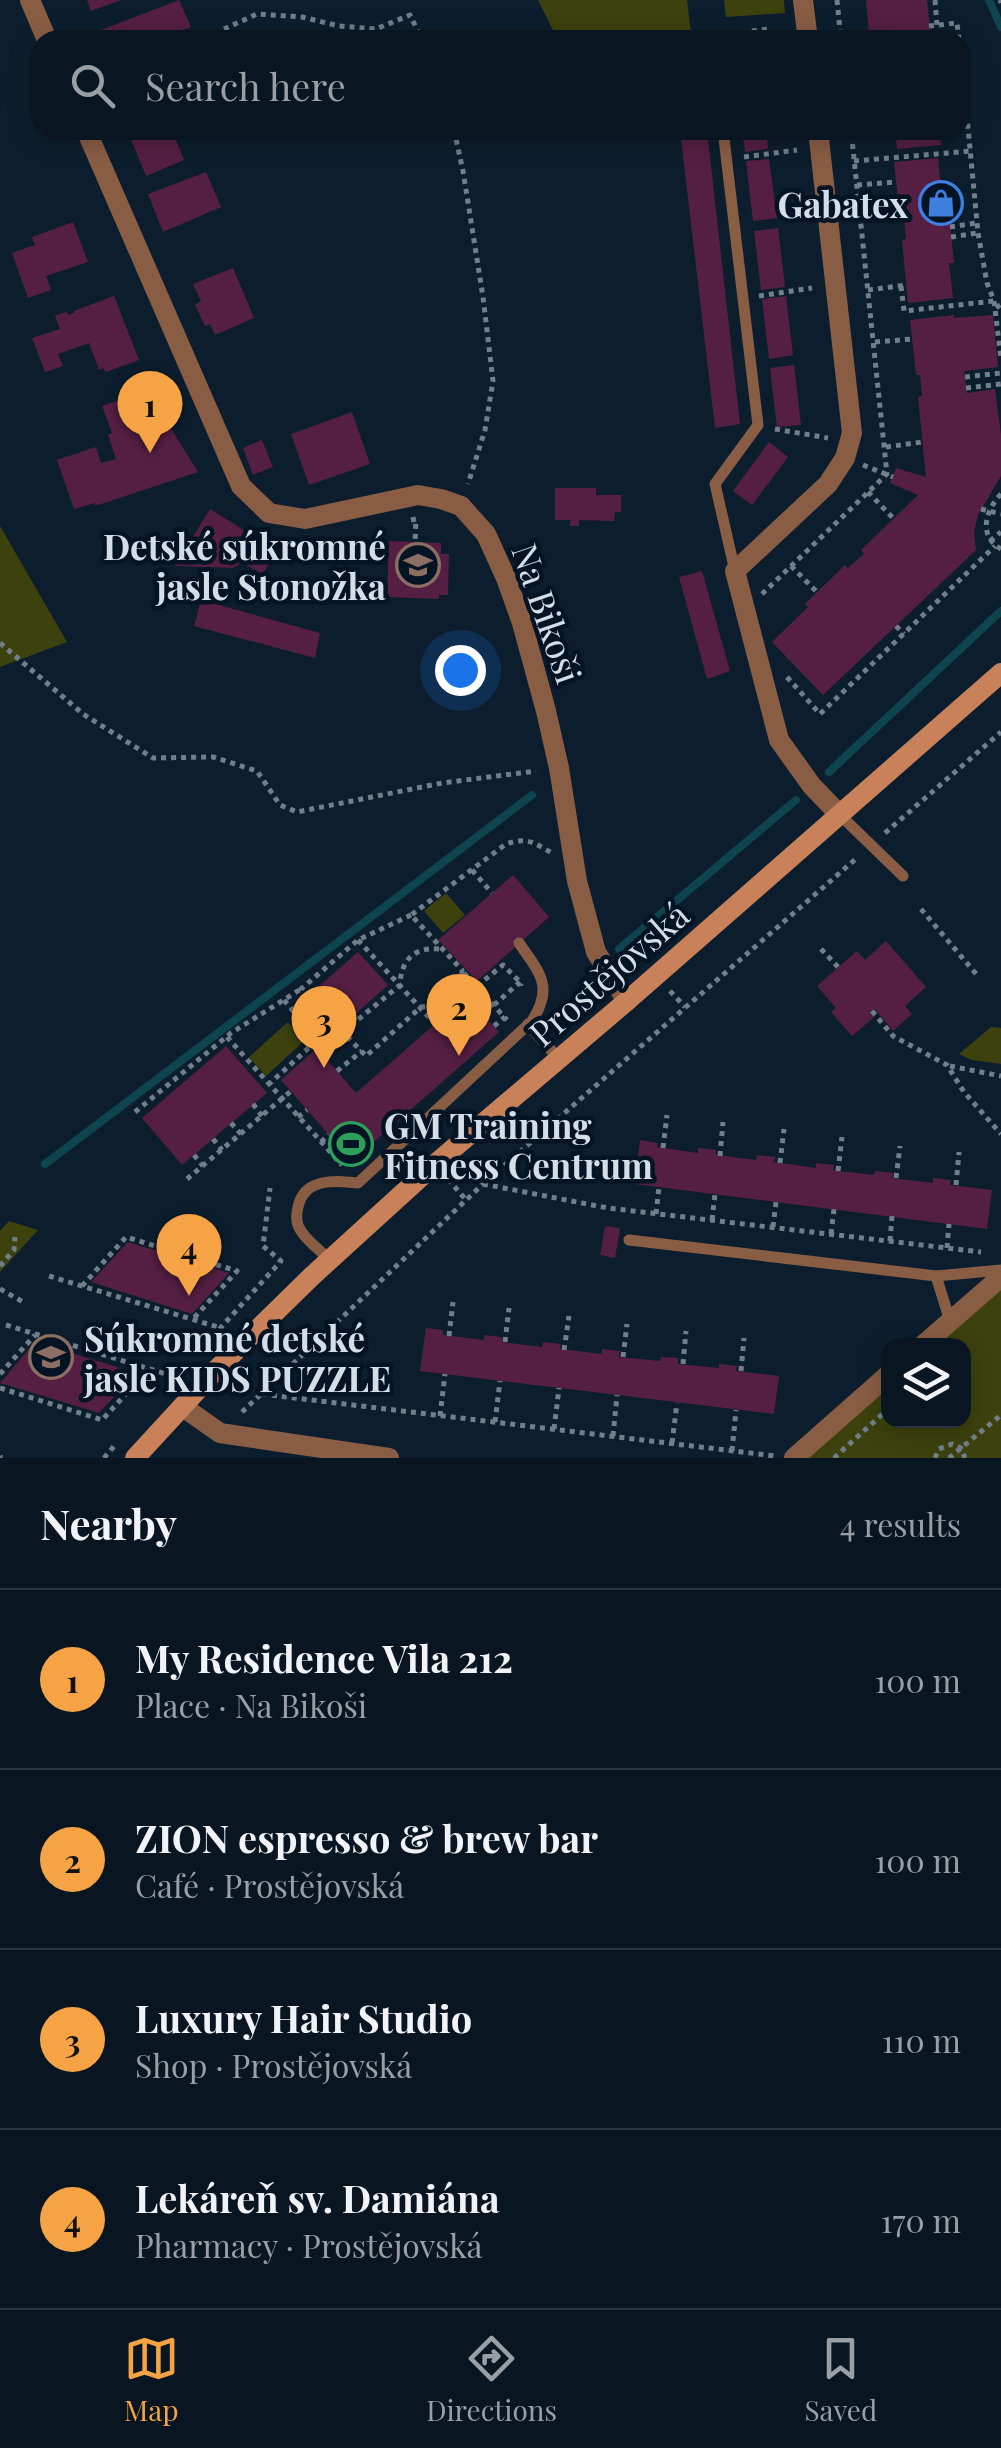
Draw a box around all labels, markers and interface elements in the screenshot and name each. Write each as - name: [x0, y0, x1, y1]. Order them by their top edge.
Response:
- search box: [30, 30, 971, 140]
- icon: search: [65, 58, 120, 113]
- text: Search here: [145, 60, 346, 111]
- place label: Gabatex: [778, 180, 908, 227]
- shop icon: Gabatex: [918, 180, 964, 226]
- pin: 1: [118, 370, 182, 453]
- place label: Detské súkromné jasle Stonožka: [103, 522, 386, 609]
- street label: Na Bikoši: [502, 537, 594, 689]
- school or university icon: Detské súkromné jasle Stonožka: [395, 542, 441, 588]
- your location: [435, 645, 486, 696]
- street label: Prostějovská: [518, 890, 698, 1055]
- pin: 2: [426, 974, 492, 1056]
- pin: 3: [292, 986, 356, 1068]
- place label: GM Training Fitness Centrum: [384, 1101, 653, 1188]
- sports icon: GM Training Fitness Centrum: [328, 1121, 374, 1167]
- pin: 4: [156, 1214, 222, 1296]
- place label: Súkromné detské jasle KIDS PUZZLE: [83, 1314, 391, 1401]
- school or university icon: Súkromné detské jasle KIDS PUZZLE: [28, 1334, 74, 1380]
- map controls: [881, 1338, 971, 1428]
- button: layers: [881, 1338, 971, 1428]
- text: Nearby: [40, 1495, 177, 1551]
- text: 4 results: [840, 1502, 961, 1545]
- text: My Residence Vila 212: [135, 1632, 513, 1683]
- text: 1: [66, 1658, 79, 1701]
- text: 100 m: [874, 1658, 961, 1701]
- text: Place · Na Bikoši: [135, 1683, 367, 1726]
- text: ZION espresso & brew bar: [135, 1812, 598, 1863]
- text: 2: [64, 1838, 81, 1881]
- text: 100 m: [874, 1838, 961, 1881]
- text: Café · Prostějovská: [135, 1863, 404, 1906]
- text: Luxury Hair Studio: [135, 1992, 472, 2043]
- text: 3: [65, 2018, 80, 2061]
- text: 110 m: [882, 2018, 961, 2061]
- text: Shop · Prostějovská: [135, 2043, 412, 2086]
- text: Lekáreň sv. Damiána: [135, 2172, 500, 2223]
- text: 4: [64, 2198, 81, 2241]
- text: 170 m: [881, 2198, 961, 2241]
- text: Pharmacy · Prostějovská: [135, 2223, 483, 2266]
- tab: Map: [124, 2331, 179, 2428]
- tab: Directions: [426, 2331, 557, 2428]
- tab: Saved: [804, 2331, 877, 2428]

